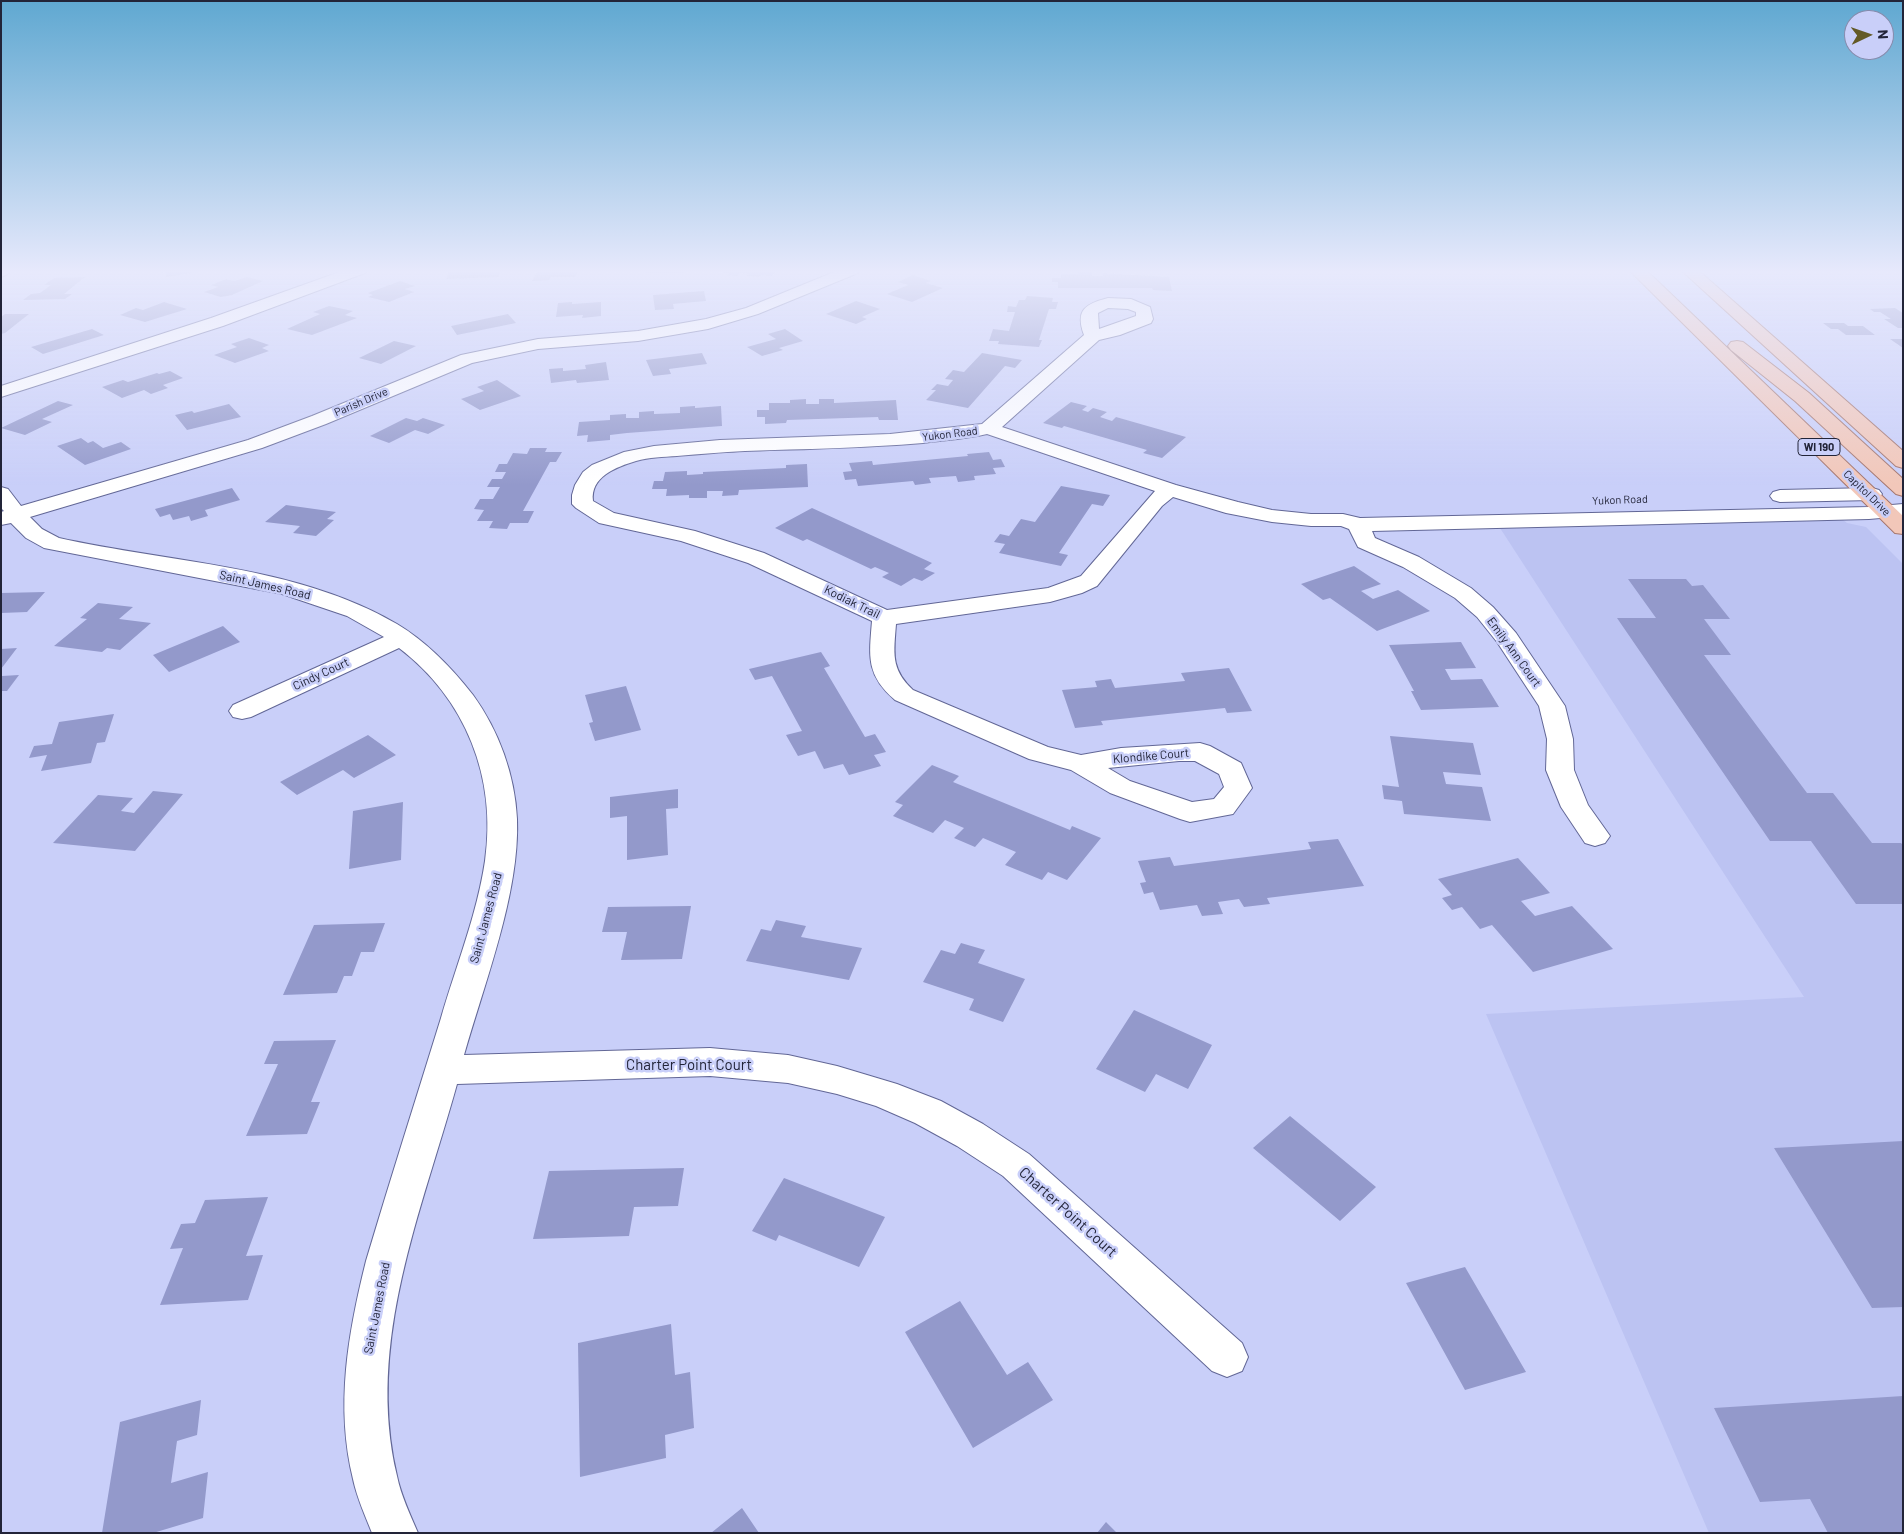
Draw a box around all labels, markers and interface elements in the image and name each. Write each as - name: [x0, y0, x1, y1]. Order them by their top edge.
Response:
- north arrow: [1844, 10, 1894, 60]
- text: N: [1875, 29, 1892, 39]
- street label: Parish Drive: [332, 385, 390, 419]
- street label: Yukon Road: [922, 424, 978, 444]
- road number: WI 190: [1798, 438, 1840, 456]
- street label: Capitol Drive: [1841, 467, 1893, 519]
- street label: Yukon Road: [1592, 492, 1648, 508]
- street label: Saint James Road: [218, 567, 312, 603]
- street label: Kodiak Trail: [822, 582, 882, 622]
- street label: Emily Ann Court: [1484, 614, 1544, 690]
- street label: Cindy Court: [291, 655, 351, 693]
- street label: Klondike Court: [1112, 745, 1190, 767]
- street label: Saint James Road: [467, 871, 505, 965]
- street label: Charter Point Court: [626, 1056, 752, 1074]
- street label: Charter Point Court: [1015, 1163, 1121, 1261]
- street label: Saint James Road: [361, 1261, 393, 1355]

